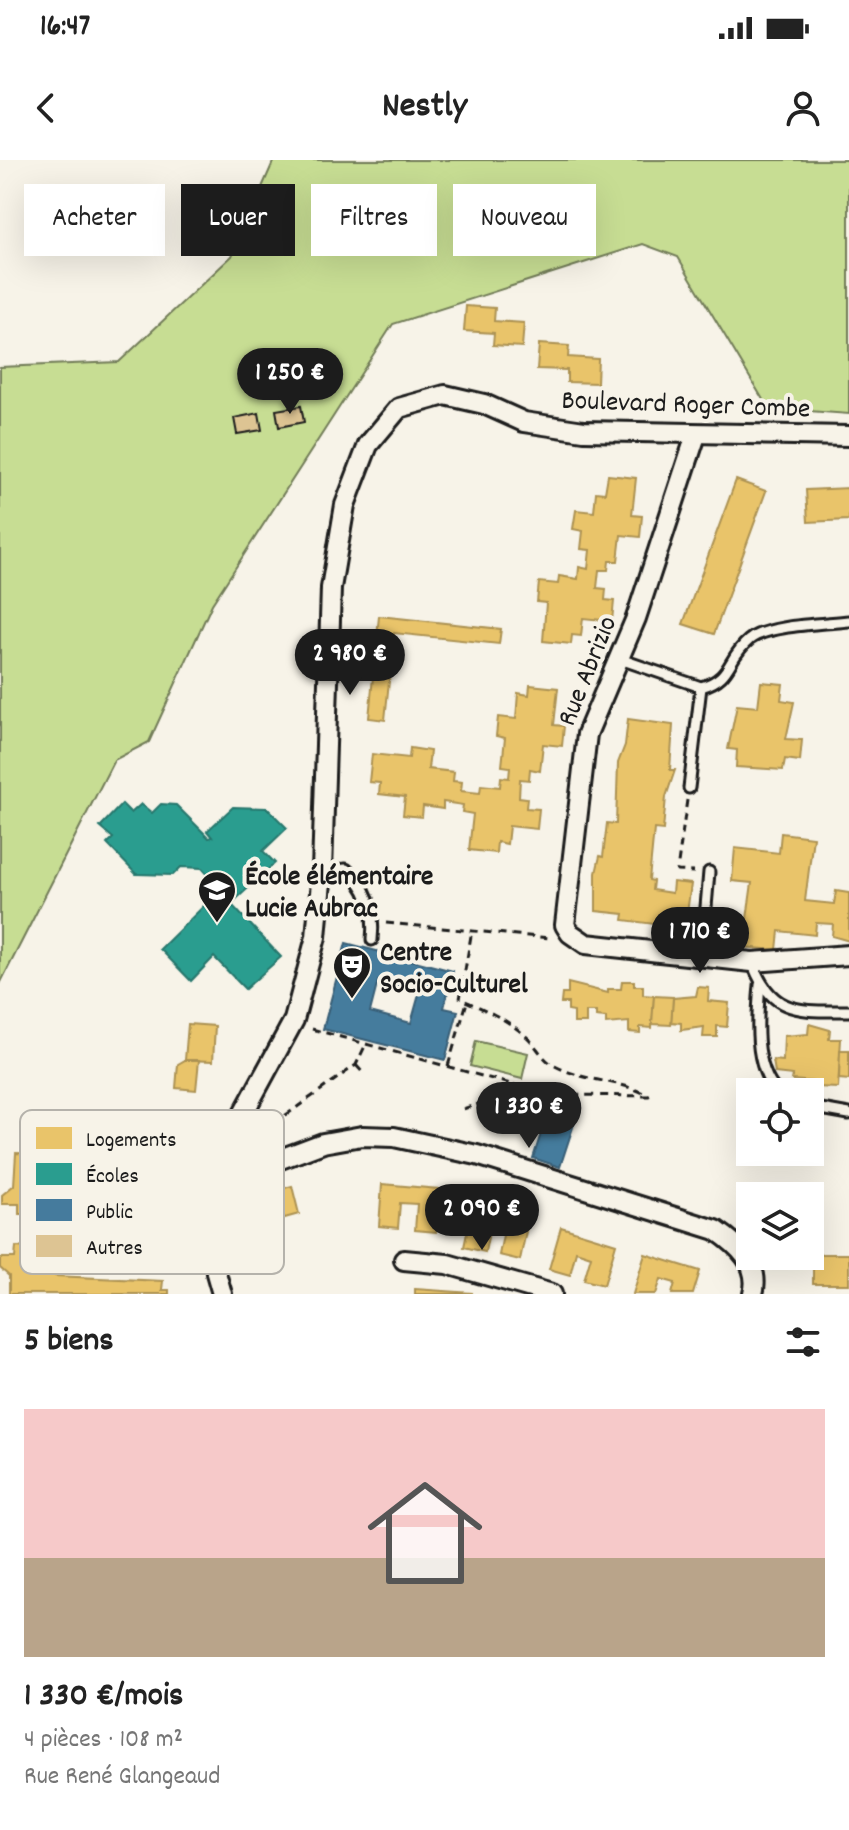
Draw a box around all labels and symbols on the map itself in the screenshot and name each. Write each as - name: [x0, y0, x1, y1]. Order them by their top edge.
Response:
- pin: 1 250 €: [216, 348, 364, 416]
- street label: Boulevard Roger Combe: [561, 383, 811, 431]
- street label: Rue Abrizio: [549, 611, 630, 733]
- pin: 2 980 €: [276, 629, 424, 697]
- place label: École élémentaire Lucie Aubrac: [245, 859, 433, 931]
- school or university icon: École élémentaire Lucie Aubrac: [196, 869, 238, 924]
- pin: 1 710 €: [626, 907, 774, 975]
- place label: Centre Socio-Culturel: [380, 935, 528, 1007]
- theatre icon: Centre Socio-Culturel: [331, 945, 373, 1000]
- pin: 1 330 €: [455, 1082, 603, 1150]
- legend: [20, 1110, 284, 1274]
- text: Logements: [86, 1126, 176, 1157]
- text: Écoles: [86, 1162, 139, 1193]
- pin: 2 090 €: [408, 1184, 556, 1252]
- text: Public: [86, 1198, 133, 1229]
- text: Autres: [86, 1234, 143, 1265]

